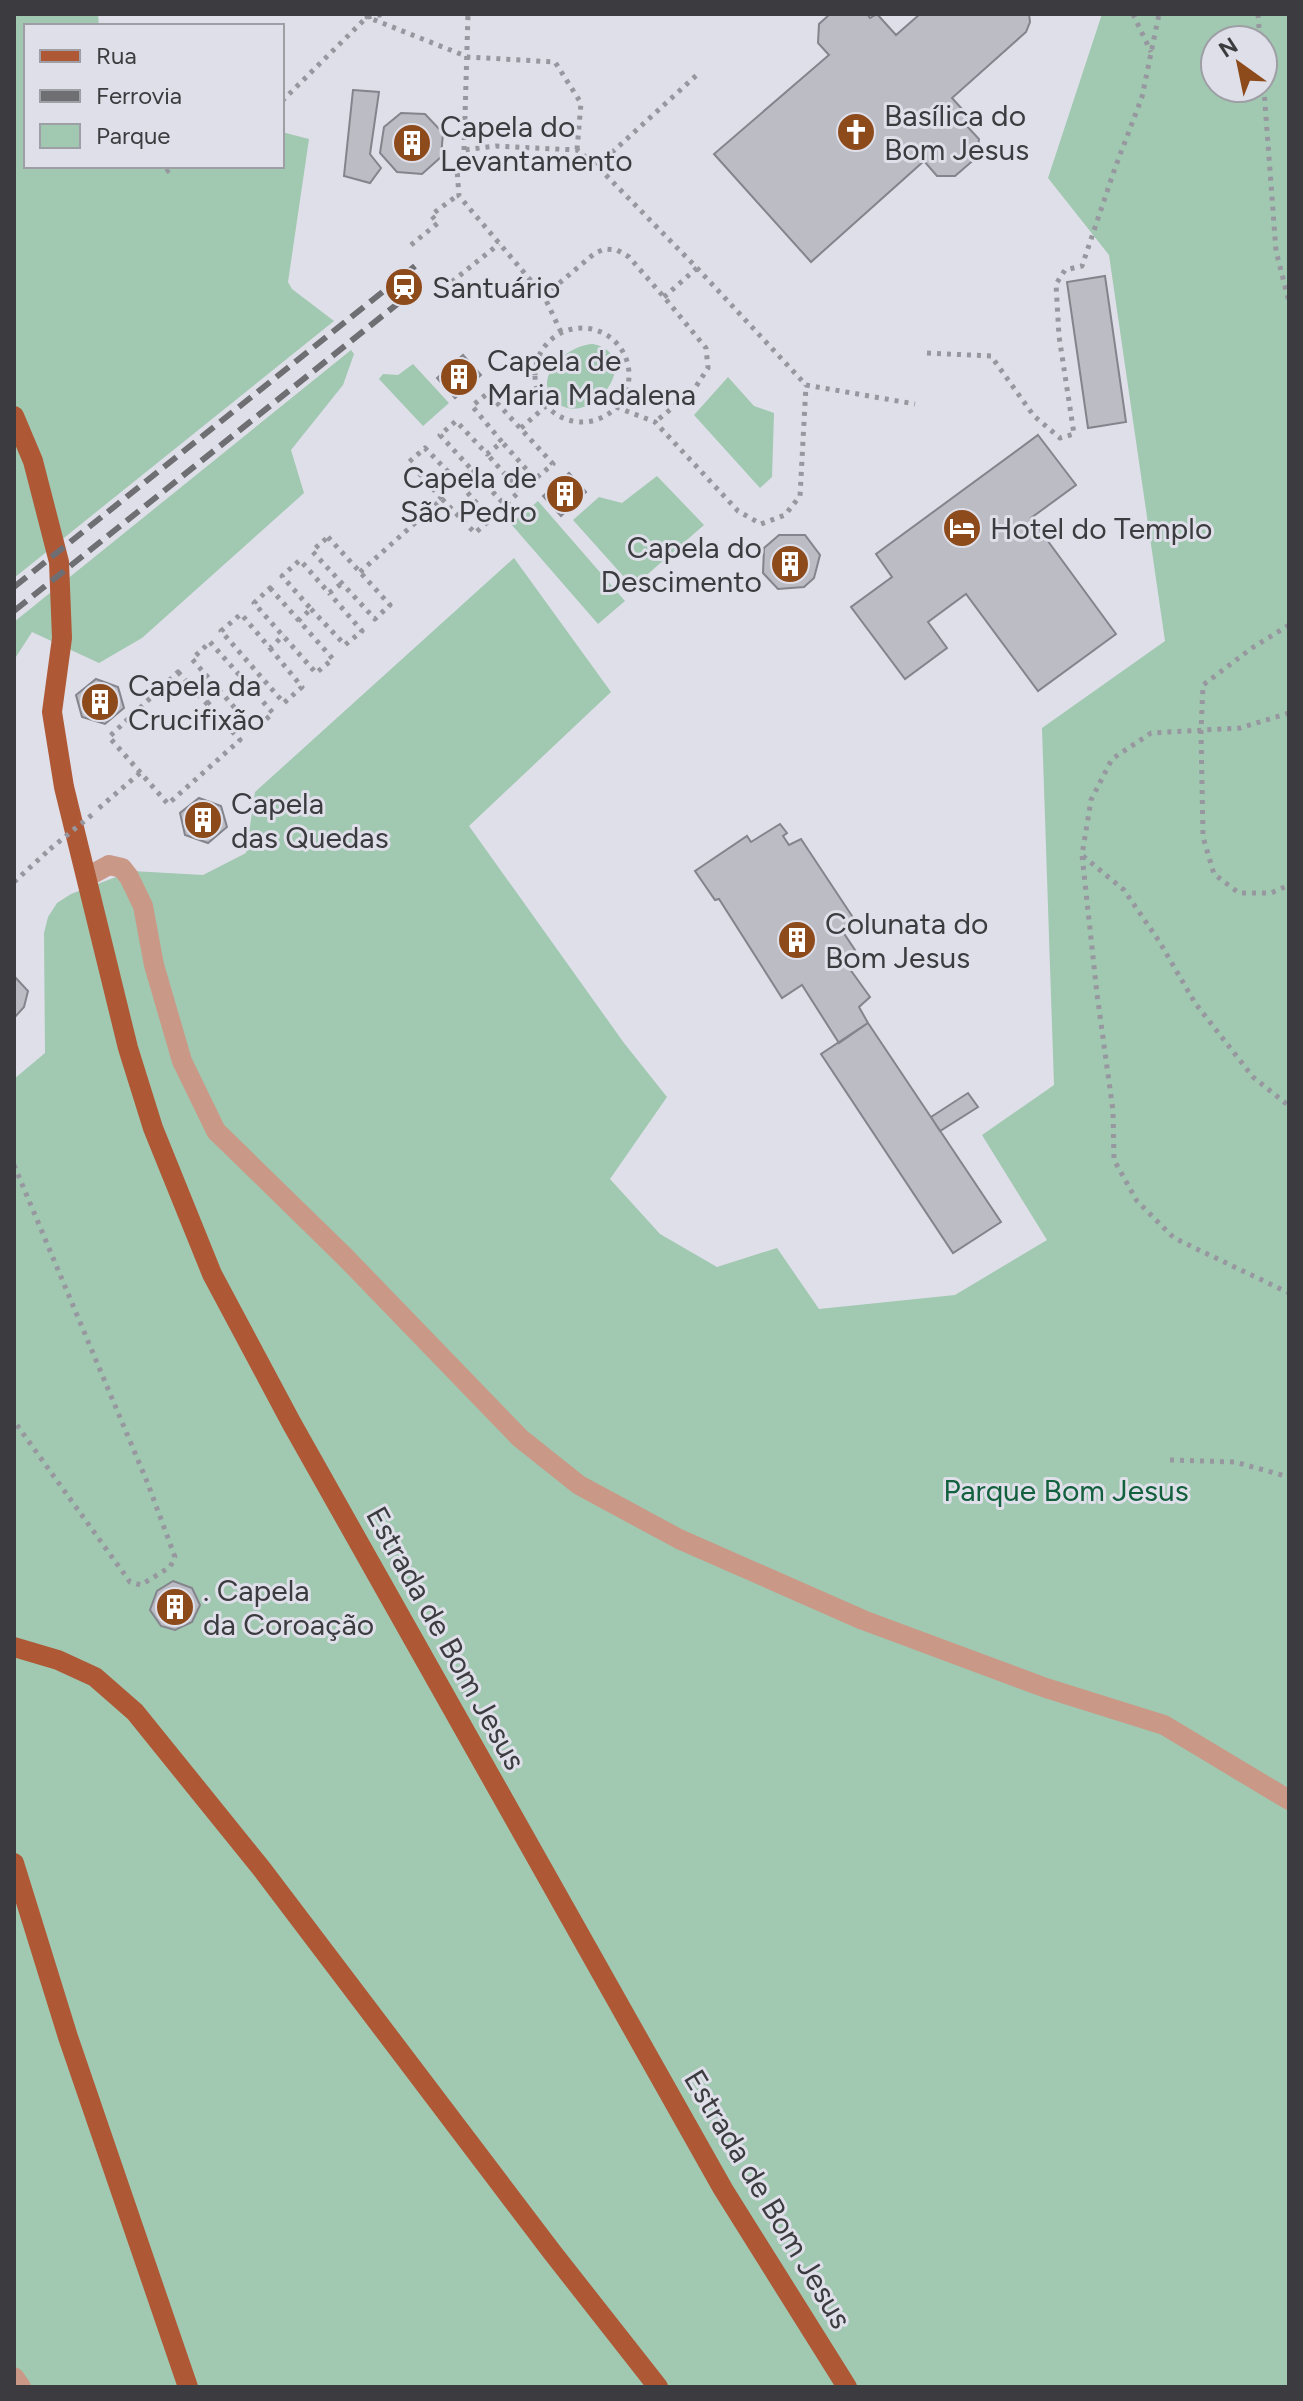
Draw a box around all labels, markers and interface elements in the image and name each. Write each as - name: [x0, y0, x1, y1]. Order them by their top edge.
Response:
- legend: [24, 24, 284, 168]
- north arrow: [1199, 24, 1279, 104]
- text: N: [1214, 32, 1243, 64]
- text: Rua: [96, 41, 137, 70]
- text: Ferrovia: [96, 81, 182, 110]
- place label: Basílica do Bom Jesus: [884, 97, 1029, 168]
- place label: Capela do Levantamento: [440, 108, 633, 179]
- church icon: Basílica do Bom Jesus: [835, 111, 877, 153]
- text: Parque: [96, 121, 170, 150]
- building icon: Capela do Levantamento: [391, 122, 433, 164]
- station icon: Santuário: [383, 266, 425, 308]
- place label: Santuário: [432, 269, 560, 306]
- place label: Capela de Maria Madalena: [487, 342, 696, 413]
- building icon: Capela de Maria Madalena: [438, 356, 480, 398]
- place label: Capela de São Pedro: [400, 459, 537, 530]
- building icon: Capela de São Pedro: [544, 473, 586, 515]
- hotel icon: Hotel do Templo: [941, 507, 983, 549]
- place label: Hotel do Templo: [990, 510, 1212, 547]
- place label: Capela do Descimento: [600, 529, 762, 600]
- building icon: Capela do Descimento: [769, 543, 811, 585]
- place label: Capela da Crucifixão: [128, 667, 265, 738]
- building icon: Capela da Crucifixão: [79, 681, 121, 723]
- place label: Capela das Quedas: [231, 785, 389, 856]
- building icon: Capela das Quedas: [182, 799, 224, 841]
- place label: Colunata do Bom Jesus: [825, 905, 988, 976]
- building icon: Colunata do Bom Jesus: [776, 919, 818, 961]
- park label: Parque Bom Jesus: [943, 1472, 1189, 1509]
- street label: Estrada de Bom Jesus: [358, 1500, 534, 1776]
- place label: . Capela da Coroação: [203, 1572, 374, 1643]
- building icon: . Capela da Coroação: [154, 1586, 196, 1628]
- street label: Estrada de Bom Jesus: [676, 2063, 860, 2335]

